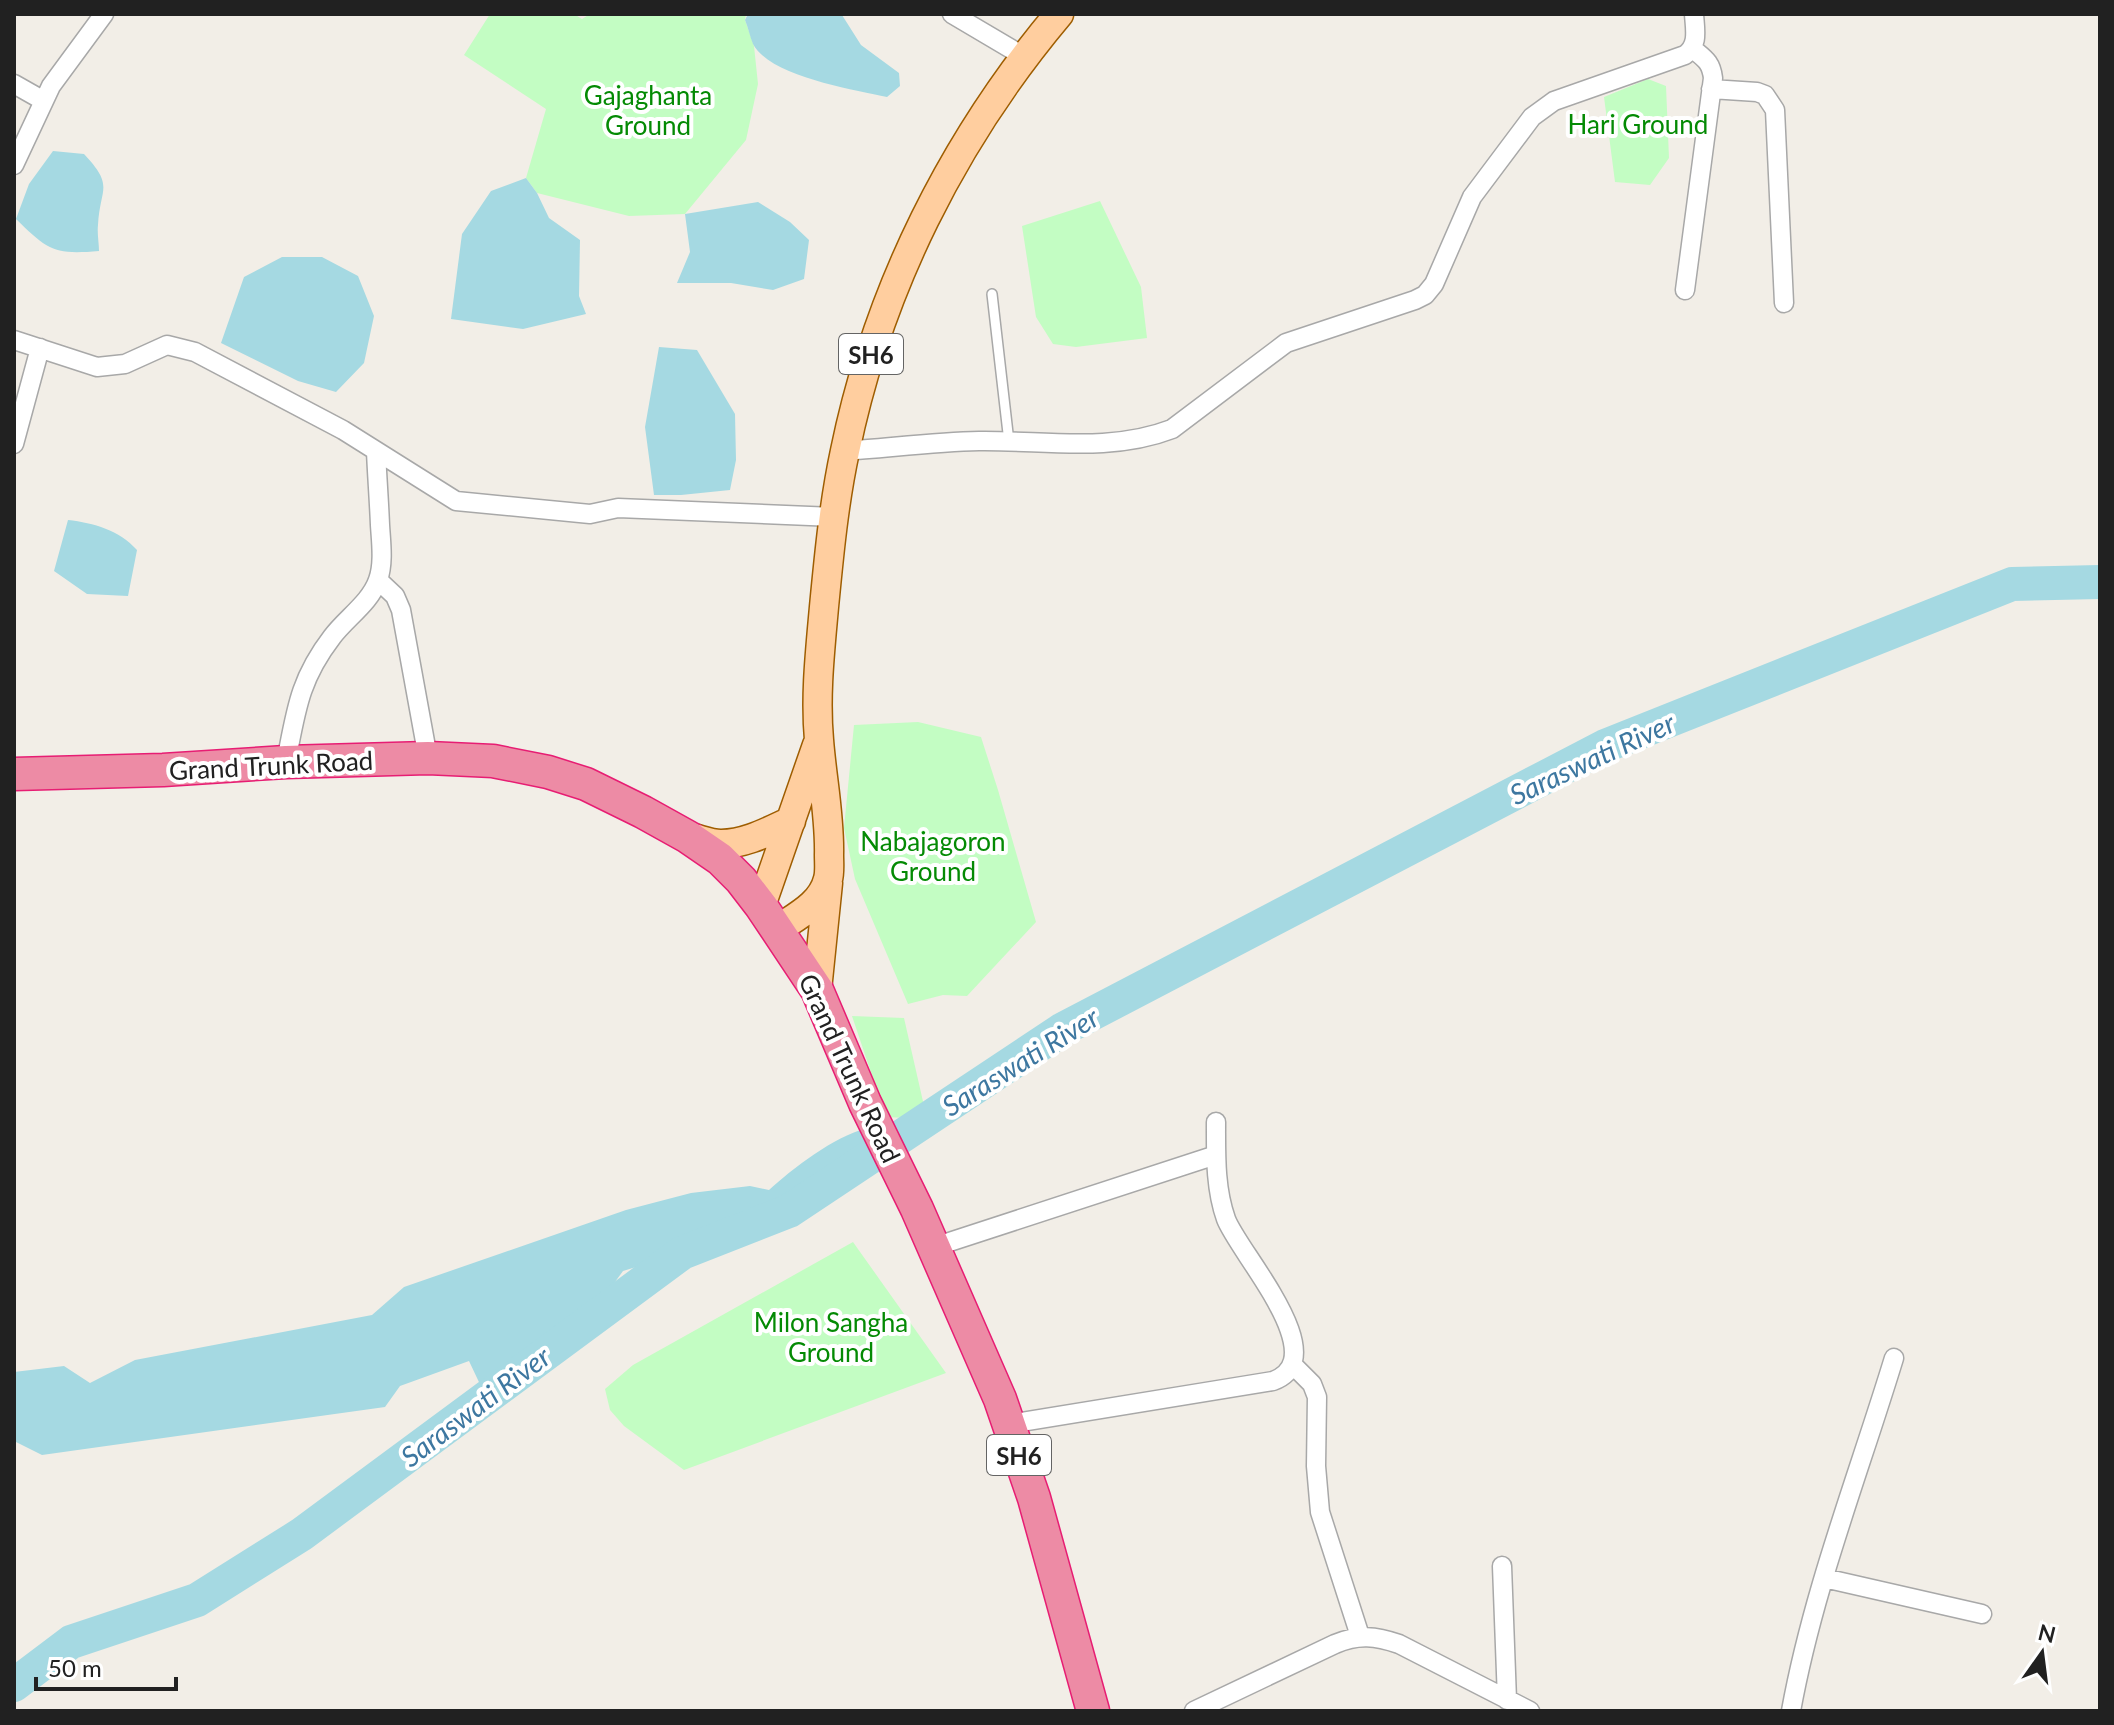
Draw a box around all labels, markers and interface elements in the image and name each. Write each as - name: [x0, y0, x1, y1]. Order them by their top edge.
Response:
- park label: Gajaghanta Ground: [584, 79, 712, 141]
- park label: Hari Ground: [1568, 108, 1708, 140]
- road number: SH6: [839, 334, 903, 374]
- water label: Saraswati River: [1504, 705, 1680, 811]
- street label: Grand Trunk Road: [168, 744, 374, 786]
- park label: Nabajagoron Ground: [860, 825, 1006, 887]
- street label: Grand Trunk Road: [792, 969, 908, 1167]
- water label: Saraswati River: [935, 999, 1105, 1123]
- park label: Milon Sangha Ground: [754, 1306, 908, 1368]
- water label: Saraswati River: [394, 1339, 557, 1473]
- road number: SH6: [987, 1435, 1051, 1475]
- north arrow: [2002, 1613, 2082, 1693]
- text: N: [2035, 1618, 2058, 1648]
- scale bar: [36, 1641, 176, 1691]
- text: 50 m: [48, 1653, 102, 1682]

